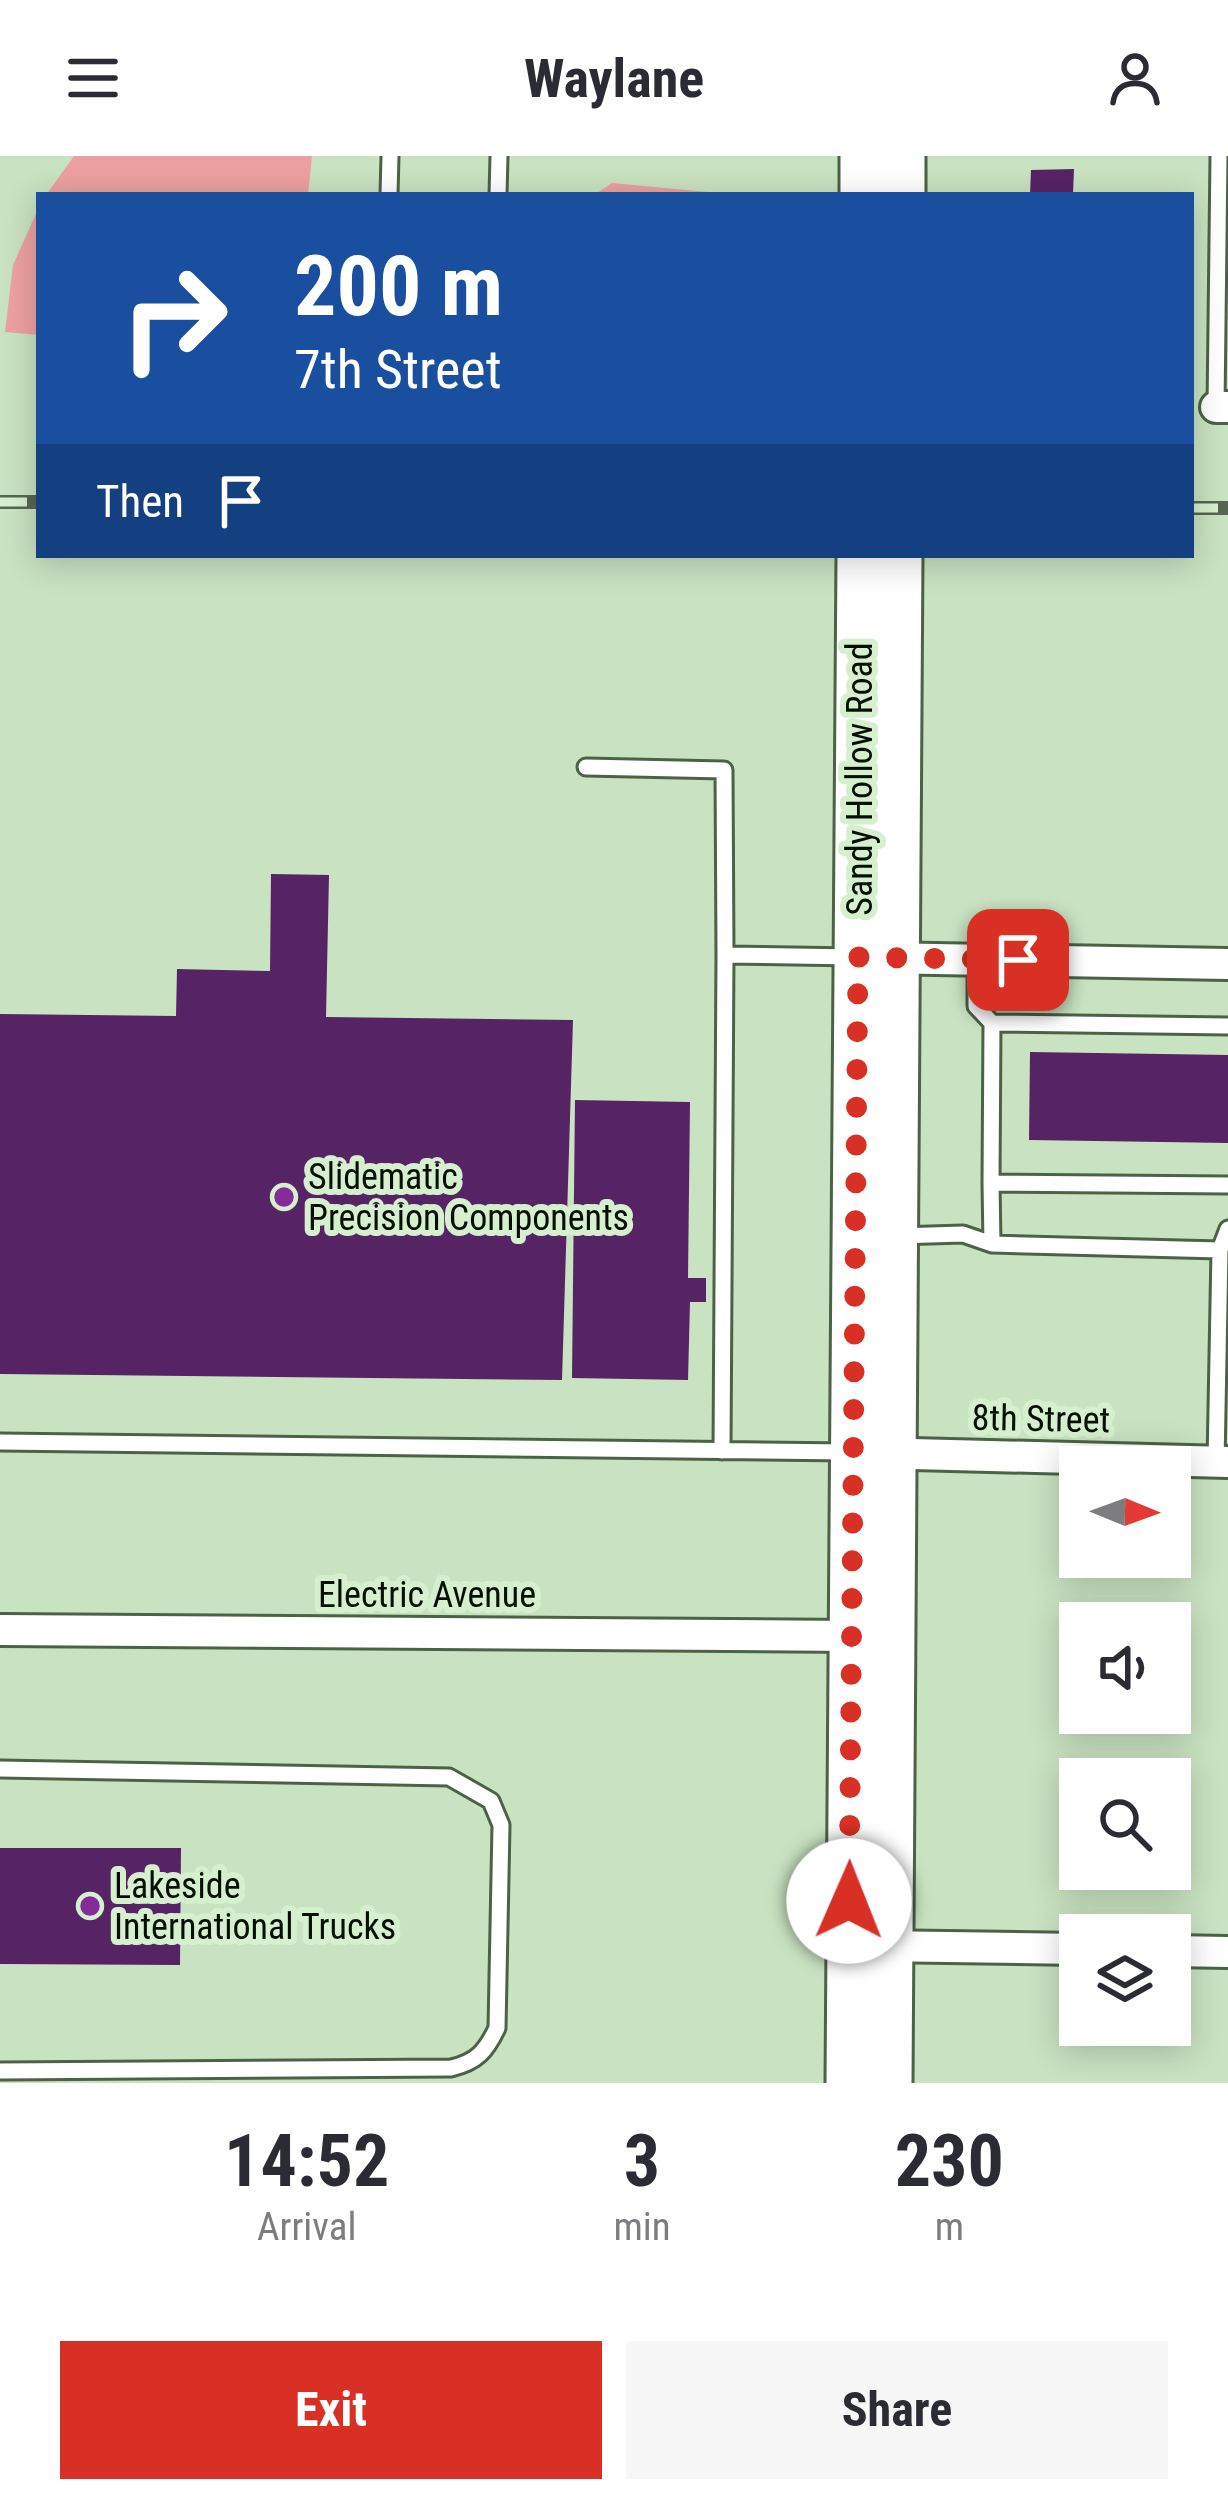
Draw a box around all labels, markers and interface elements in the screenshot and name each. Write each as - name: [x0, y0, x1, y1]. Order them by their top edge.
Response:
- icon: menu: [60, 45, 126, 111]
- icon: person: [1102, 45, 1168, 111]
- text: Waylane: [524, 47, 704, 110]
- text: 200 m: [294, 237, 503, 336]
- icon: right: [96, 240, 252, 396]
- text: 7th Street: [294, 338, 502, 401]
- icon: arrive: [208, 468, 274, 534]
- text: Then: [96, 475, 184, 528]
- street label: Sandy Hollow Road: [839, 642, 881, 916]
- pin: [967, 909, 1069, 1011]
- icon: arrive: [985, 927, 1051, 993]
- place label: Slidematic Precision Components: [308, 1156, 629, 1239]
- marker: Slidematic Precision Components: [271, 1184, 297, 1210]
- street label: 8th Street: [971, 1397, 1111, 1441]
- north arrow: [1059, 1446, 1191, 1578]
- map controls: [1059, 1446, 1191, 2046]
- street label: Electric Avenue: [318, 1574, 536, 1616]
- button: sound: [1059, 1602, 1191, 1734]
- button: search: [1059, 1758, 1191, 1890]
- position arrow: [786, 1838, 912, 1964]
- place label: Lakeside International Trucks: [114, 1865, 396, 1948]
- marker: Lakeside International Trucks: [77, 1893, 103, 1919]
- button: layers: [1059, 1914, 1191, 2046]
- text: 14:52: [224, 2119, 389, 2204]
- text: 3: [624, 2119, 660, 2204]
- text: 230: [895, 2119, 1004, 2204]
- text: Arrival: [257, 2204, 356, 2250]
- text: min: [613, 2204, 671, 2250]
- text: m: [935, 2204, 964, 2250]
- button: Exit: [60, 2341, 602, 2479]
- button: Share: [626, 2341, 1168, 2479]

